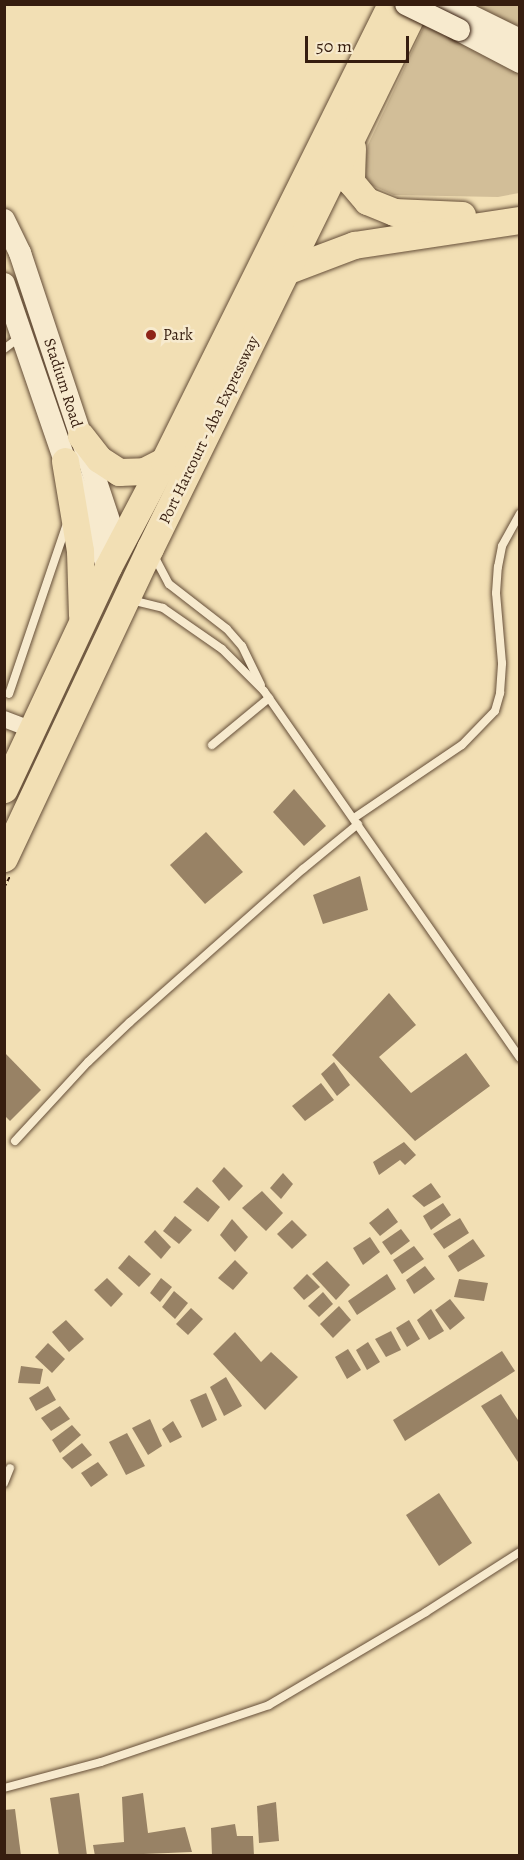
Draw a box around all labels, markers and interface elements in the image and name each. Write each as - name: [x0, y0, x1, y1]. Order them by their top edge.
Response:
- scale bar: [308, 24, 412, 62]
- text: 50 m: [316, 34, 352, 58]
- place label: Park: [163, 325, 193, 345]
- marker: Park: [144, 328, 158, 342]
- street label: Port Harcourt - Aba Expressway: [155, 333, 263, 527]
- street label: Stadium Road: [40, 336, 86, 430]

